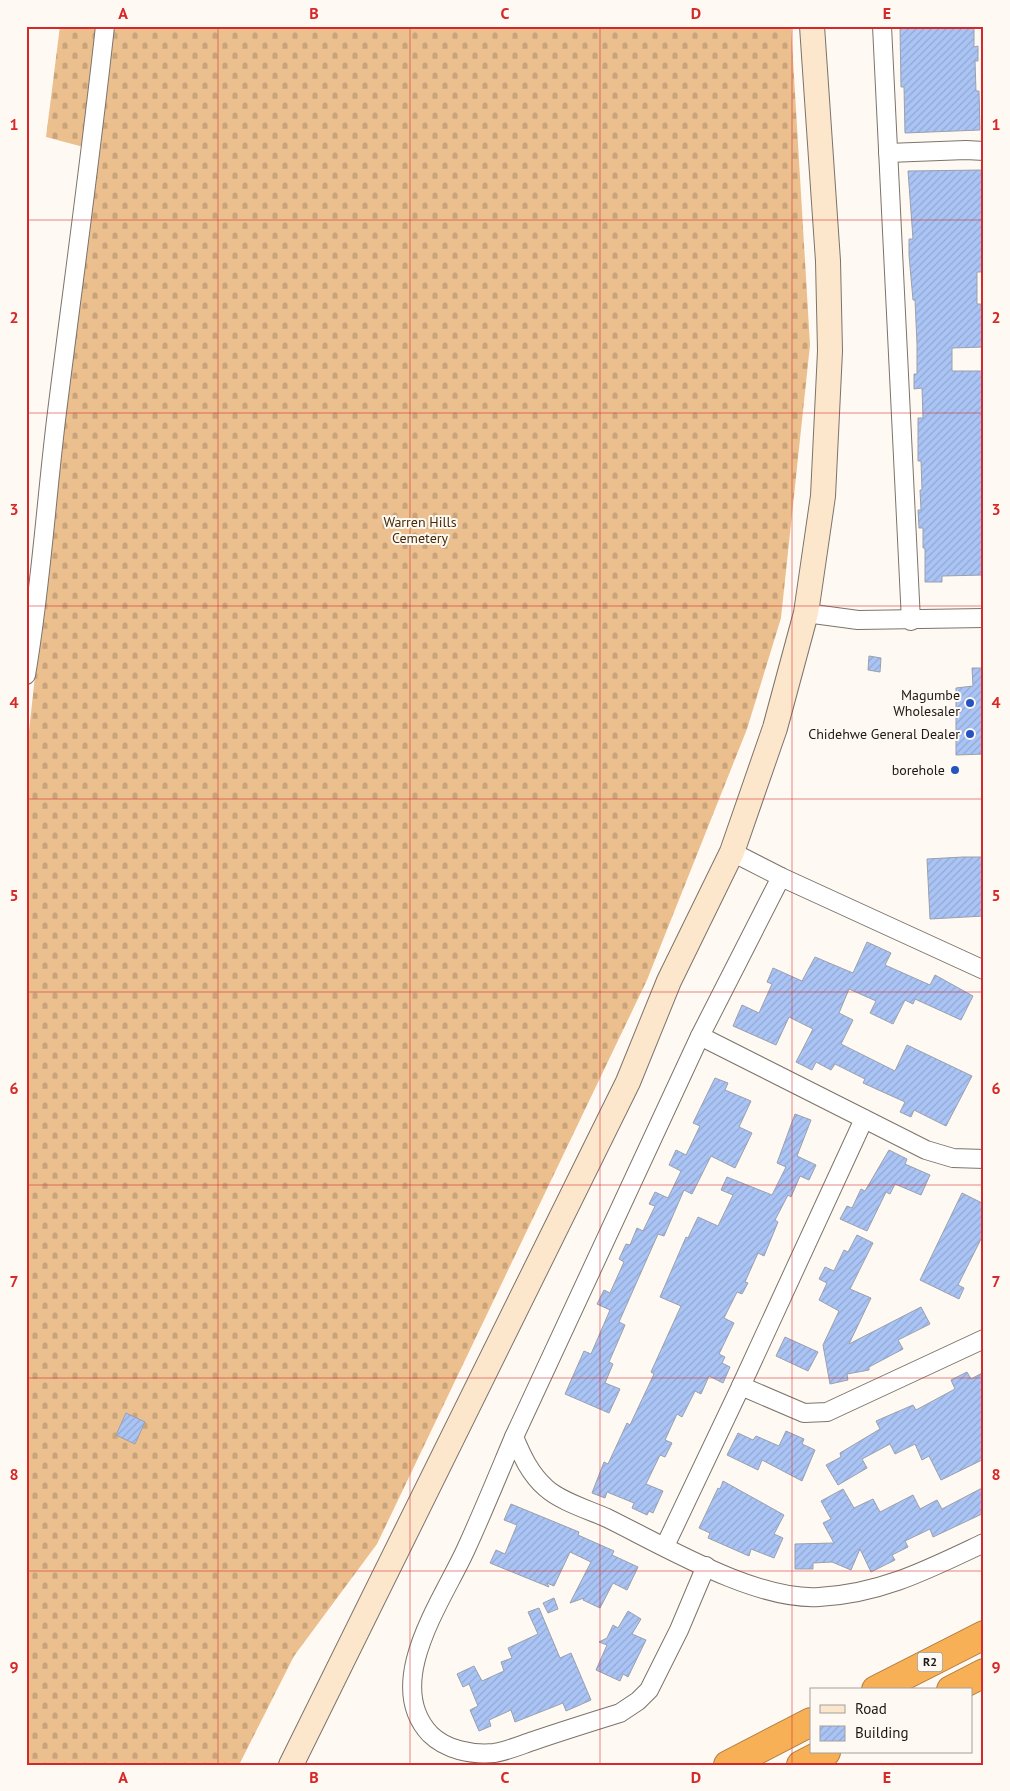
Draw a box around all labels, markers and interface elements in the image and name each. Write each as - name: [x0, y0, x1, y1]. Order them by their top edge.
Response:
- text: A: [118, 3, 128, 23]
- text: B: [309, 3, 319, 23]
- text: C: [501, 3, 510, 23]
- text: D: [691, 3, 701, 23]
- text: E: [883, 3, 891, 23]
- text: 1: [9, 114, 19, 134]
- text: 1: [991, 114, 1001, 134]
- text: 2: [9, 307, 19, 327]
- text: 2: [991, 307, 1001, 327]
- text: 3: [9, 499, 19, 519]
- text: 3: [991, 499, 1001, 519]
- park label: Warren Hills Cemetery: [383, 513, 457, 547]
- place label: Magumbe Wholesaler: [893, 686, 960, 720]
- text: 4: [9, 692, 19, 712]
- text: 4: [991, 692, 1001, 712]
- marker: Magumbe Wholesaler: [964, 697, 976, 709]
- place label: Chidehwe General Dealer: [808, 725, 960, 743]
- marker: Chidehwe General Dealer: [964, 728, 976, 740]
- place label: borehole: [892, 761, 945, 779]
- marker: borehole: [949, 764, 961, 776]
- text: 5: [9, 885, 19, 905]
- text: 5: [991, 885, 1001, 905]
- text: 6: [9, 1078, 19, 1098]
- text: 6: [991, 1078, 1001, 1098]
- text: 7: [9, 1271, 19, 1291]
- text: 7: [991, 1271, 1001, 1291]
- text: 8: [9, 1464, 19, 1484]
- text: 8: [991, 1464, 1001, 1484]
- road number: R2: [918, 1652, 942, 1671]
- text: 9: [9, 1657, 19, 1677]
- text: 9: [991, 1657, 1001, 1677]
- legend: [810, 1688, 972, 1754]
- text: Road: [855, 1699, 887, 1718]
- text: Building: [855, 1723, 909, 1742]
- text: A: [118, 1767, 128, 1787]
- text: B: [309, 1767, 319, 1787]
- text: C: [501, 1767, 510, 1787]
- text: D: [691, 1767, 701, 1787]
- text: E: [883, 1767, 891, 1787]

